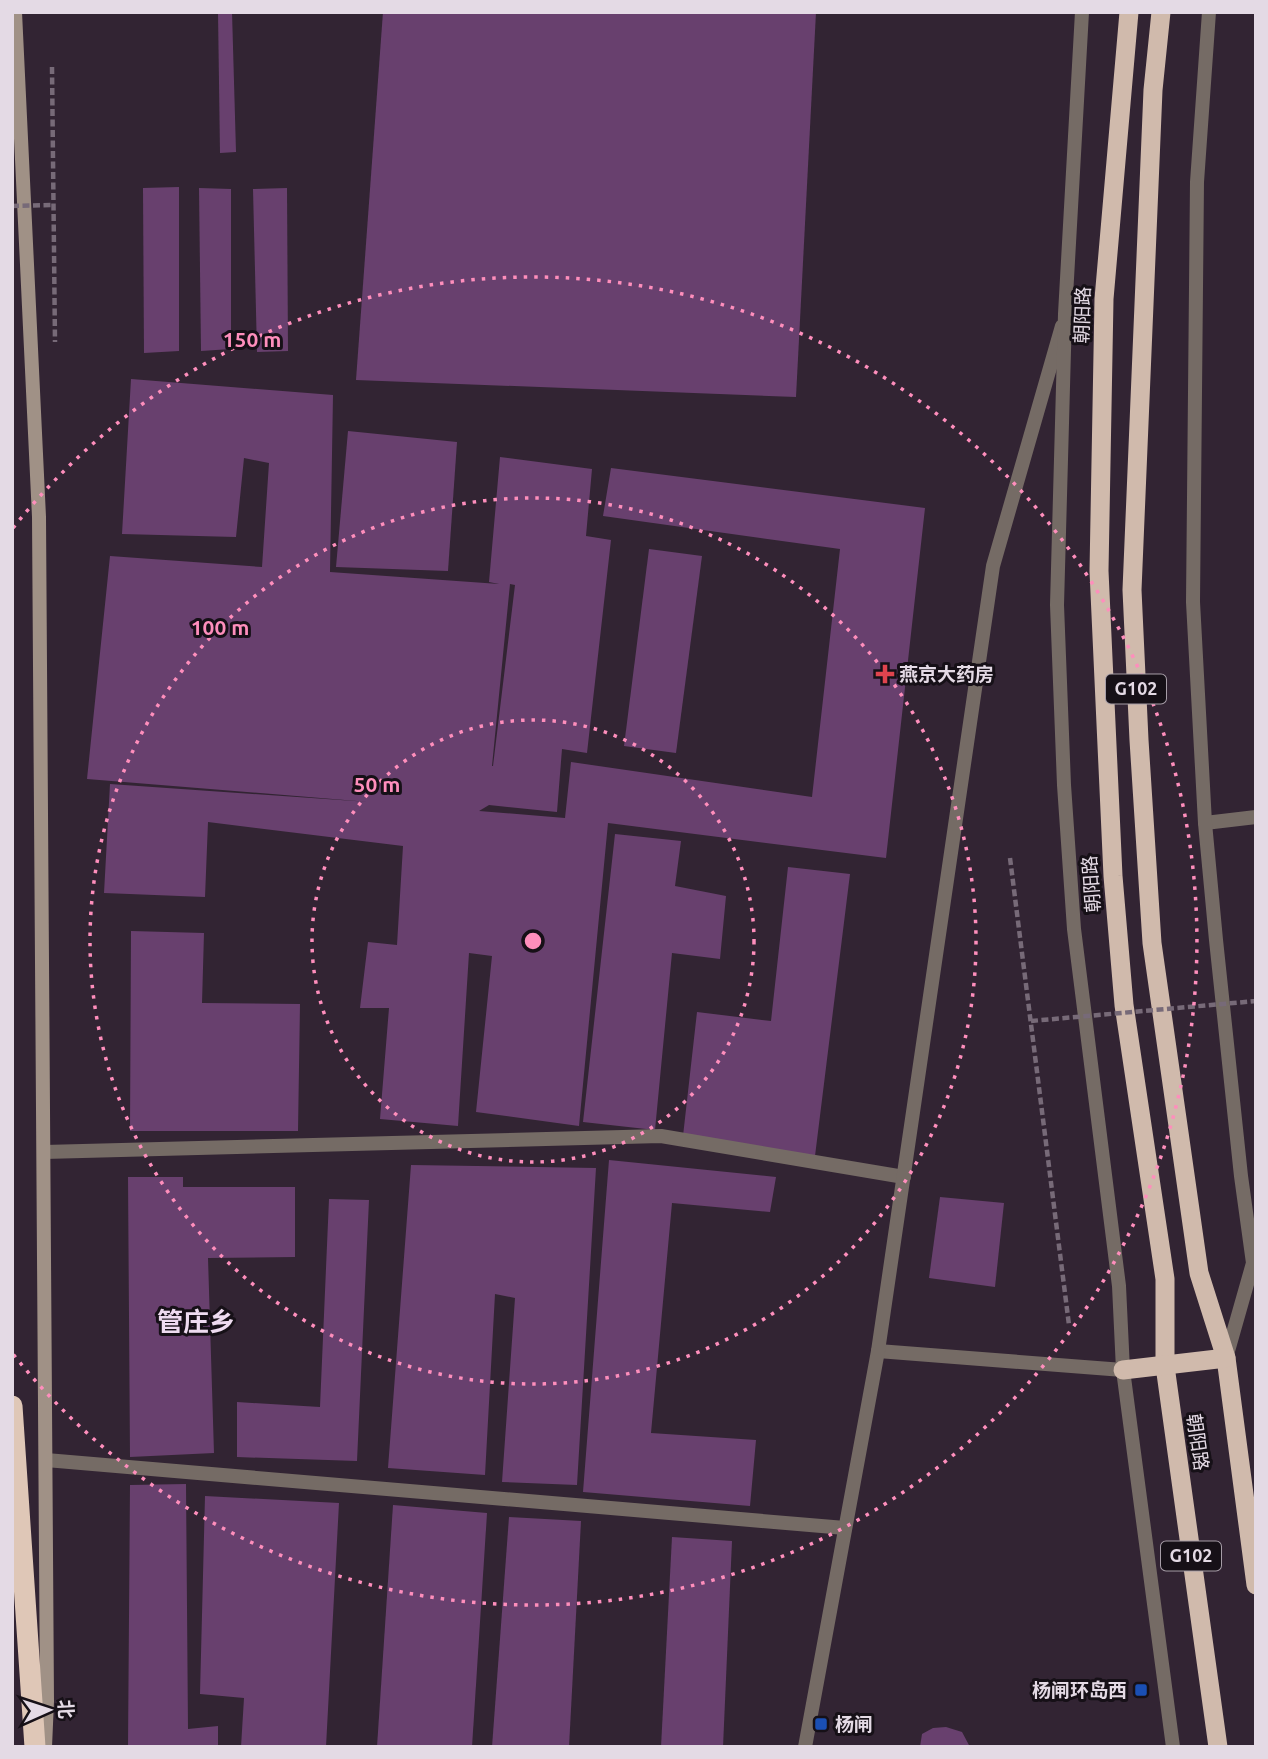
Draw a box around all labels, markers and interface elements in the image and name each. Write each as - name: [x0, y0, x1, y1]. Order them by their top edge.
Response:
- street label: 朝阳路: [1070, 286, 1094, 344]
- text: 150 m: [223, 327, 281, 351]
- text: 100 m: [191, 615, 249, 639]
- place label: 燕京大药房: [899, 663, 994, 685]
- marker: 燕京大药房: [877, 666, 893, 682]
- road number: G102: [1106, 674, 1166, 704]
- text: 50 m: [354, 772, 400, 796]
- street label: 朝阳路: [1078, 855, 1104, 913]
- centre of rings: [521, 929, 545, 953]
- district label: 管庄乡: [157, 1307, 235, 1336]
- street label: 朝阳路: [1183, 1412, 1213, 1472]
- road number: G102: [1161, 1541, 1221, 1570]
- north arrow: [14, 1675, 84, 1745]
- place label: 杨闸环岛西: [1032, 1679, 1127, 1701]
- marker: 杨闸环岛西: [1133, 1682, 1149, 1698]
- text: 北: [54, 1699, 77, 1719]
- place label: 杨闸: [835, 1713, 873, 1735]
- marker: 杨闸: [813, 1716, 829, 1732]

